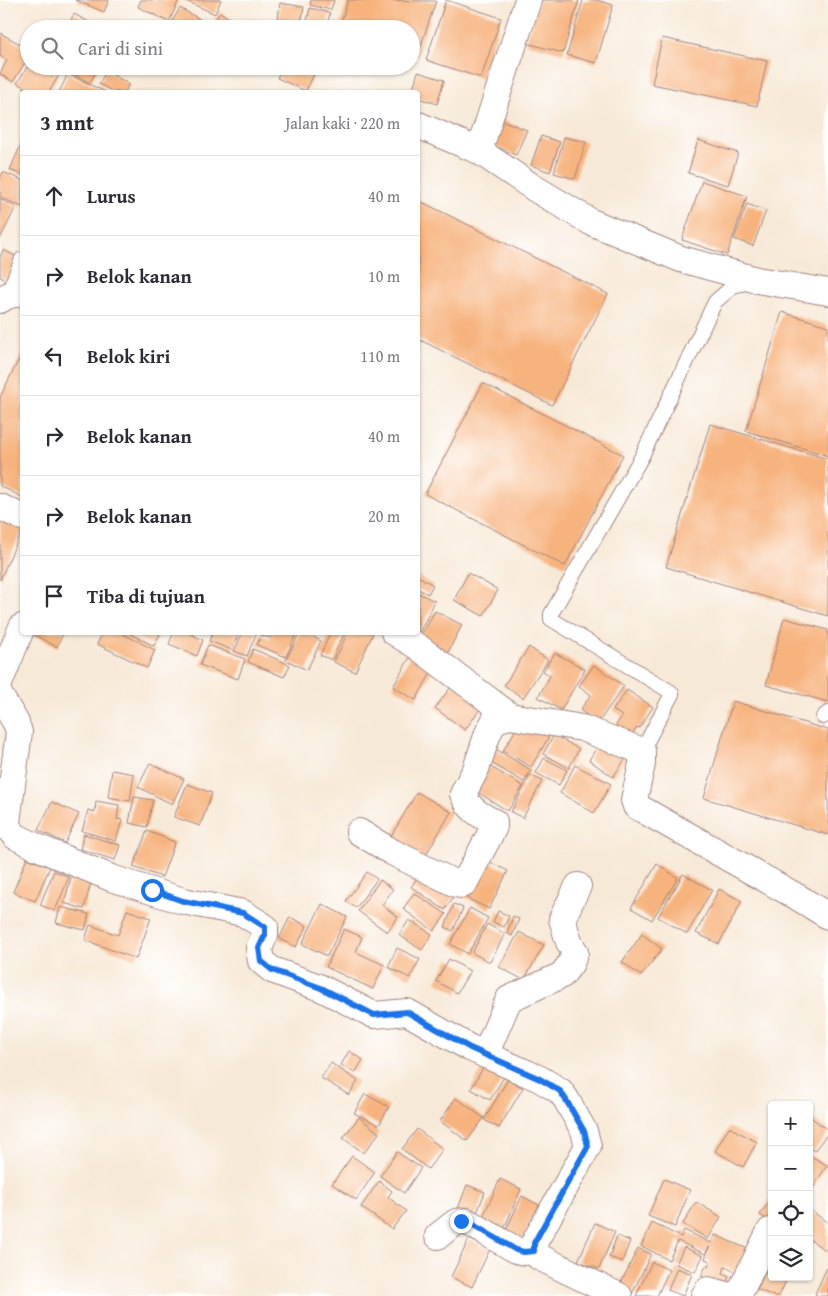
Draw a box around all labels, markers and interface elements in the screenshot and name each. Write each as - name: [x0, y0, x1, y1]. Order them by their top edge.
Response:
- search box: [20, 20, 420, 75]
- icon: search: [38, 34, 66, 62]
- text: Cari di sini: [78, 34, 163, 62]
- text: 3 mnt: [40, 107, 94, 138]
- text: Jalan kaki · 220 m: [285, 111, 400, 135]
- icon: ahead: [40, 182, 68, 210]
- text: Lurus: [87, 182, 136, 210]
- text: 40 m: [368, 184, 400, 208]
- icon: right: [40, 262, 68, 290]
- text: Belok kanan: [87, 262, 192, 290]
- text: 10 m: [368, 264, 400, 288]
- icon: left: [40, 342, 68, 370]
- text: Belok kiri: [87, 342, 170, 370]
- text: 110 m: [360, 344, 400, 368]
- icon: right: [40, 422, 68, 450]
- text: Belok kanan: [87, 422, 192, 450]
- text: 40 m: [368, 424, 400, 448]
- icon: right: [40, 502, 68, 530]
- text: Belok kanan: [87, 502, 192, 530]
- text: 20 m: [368, 504, 400, 528]
- icon: arrive: [40, 582, 68, 610]
- text: Tiba di tujuan: [87, 582, 205, 610]
- route start: [141, 879, 164, 902]
- map controls: [768, 1101, 813, 1281]
- button: +: [768, 1101, 813, 1146]
- button: −: [768, 1146, 813, 1191]
- button: locate: [768, 1191, 813, 1236]
- route end: [450, 1210, 473, 1233]
- button: layers: [768, 1236, 813, 1281]

